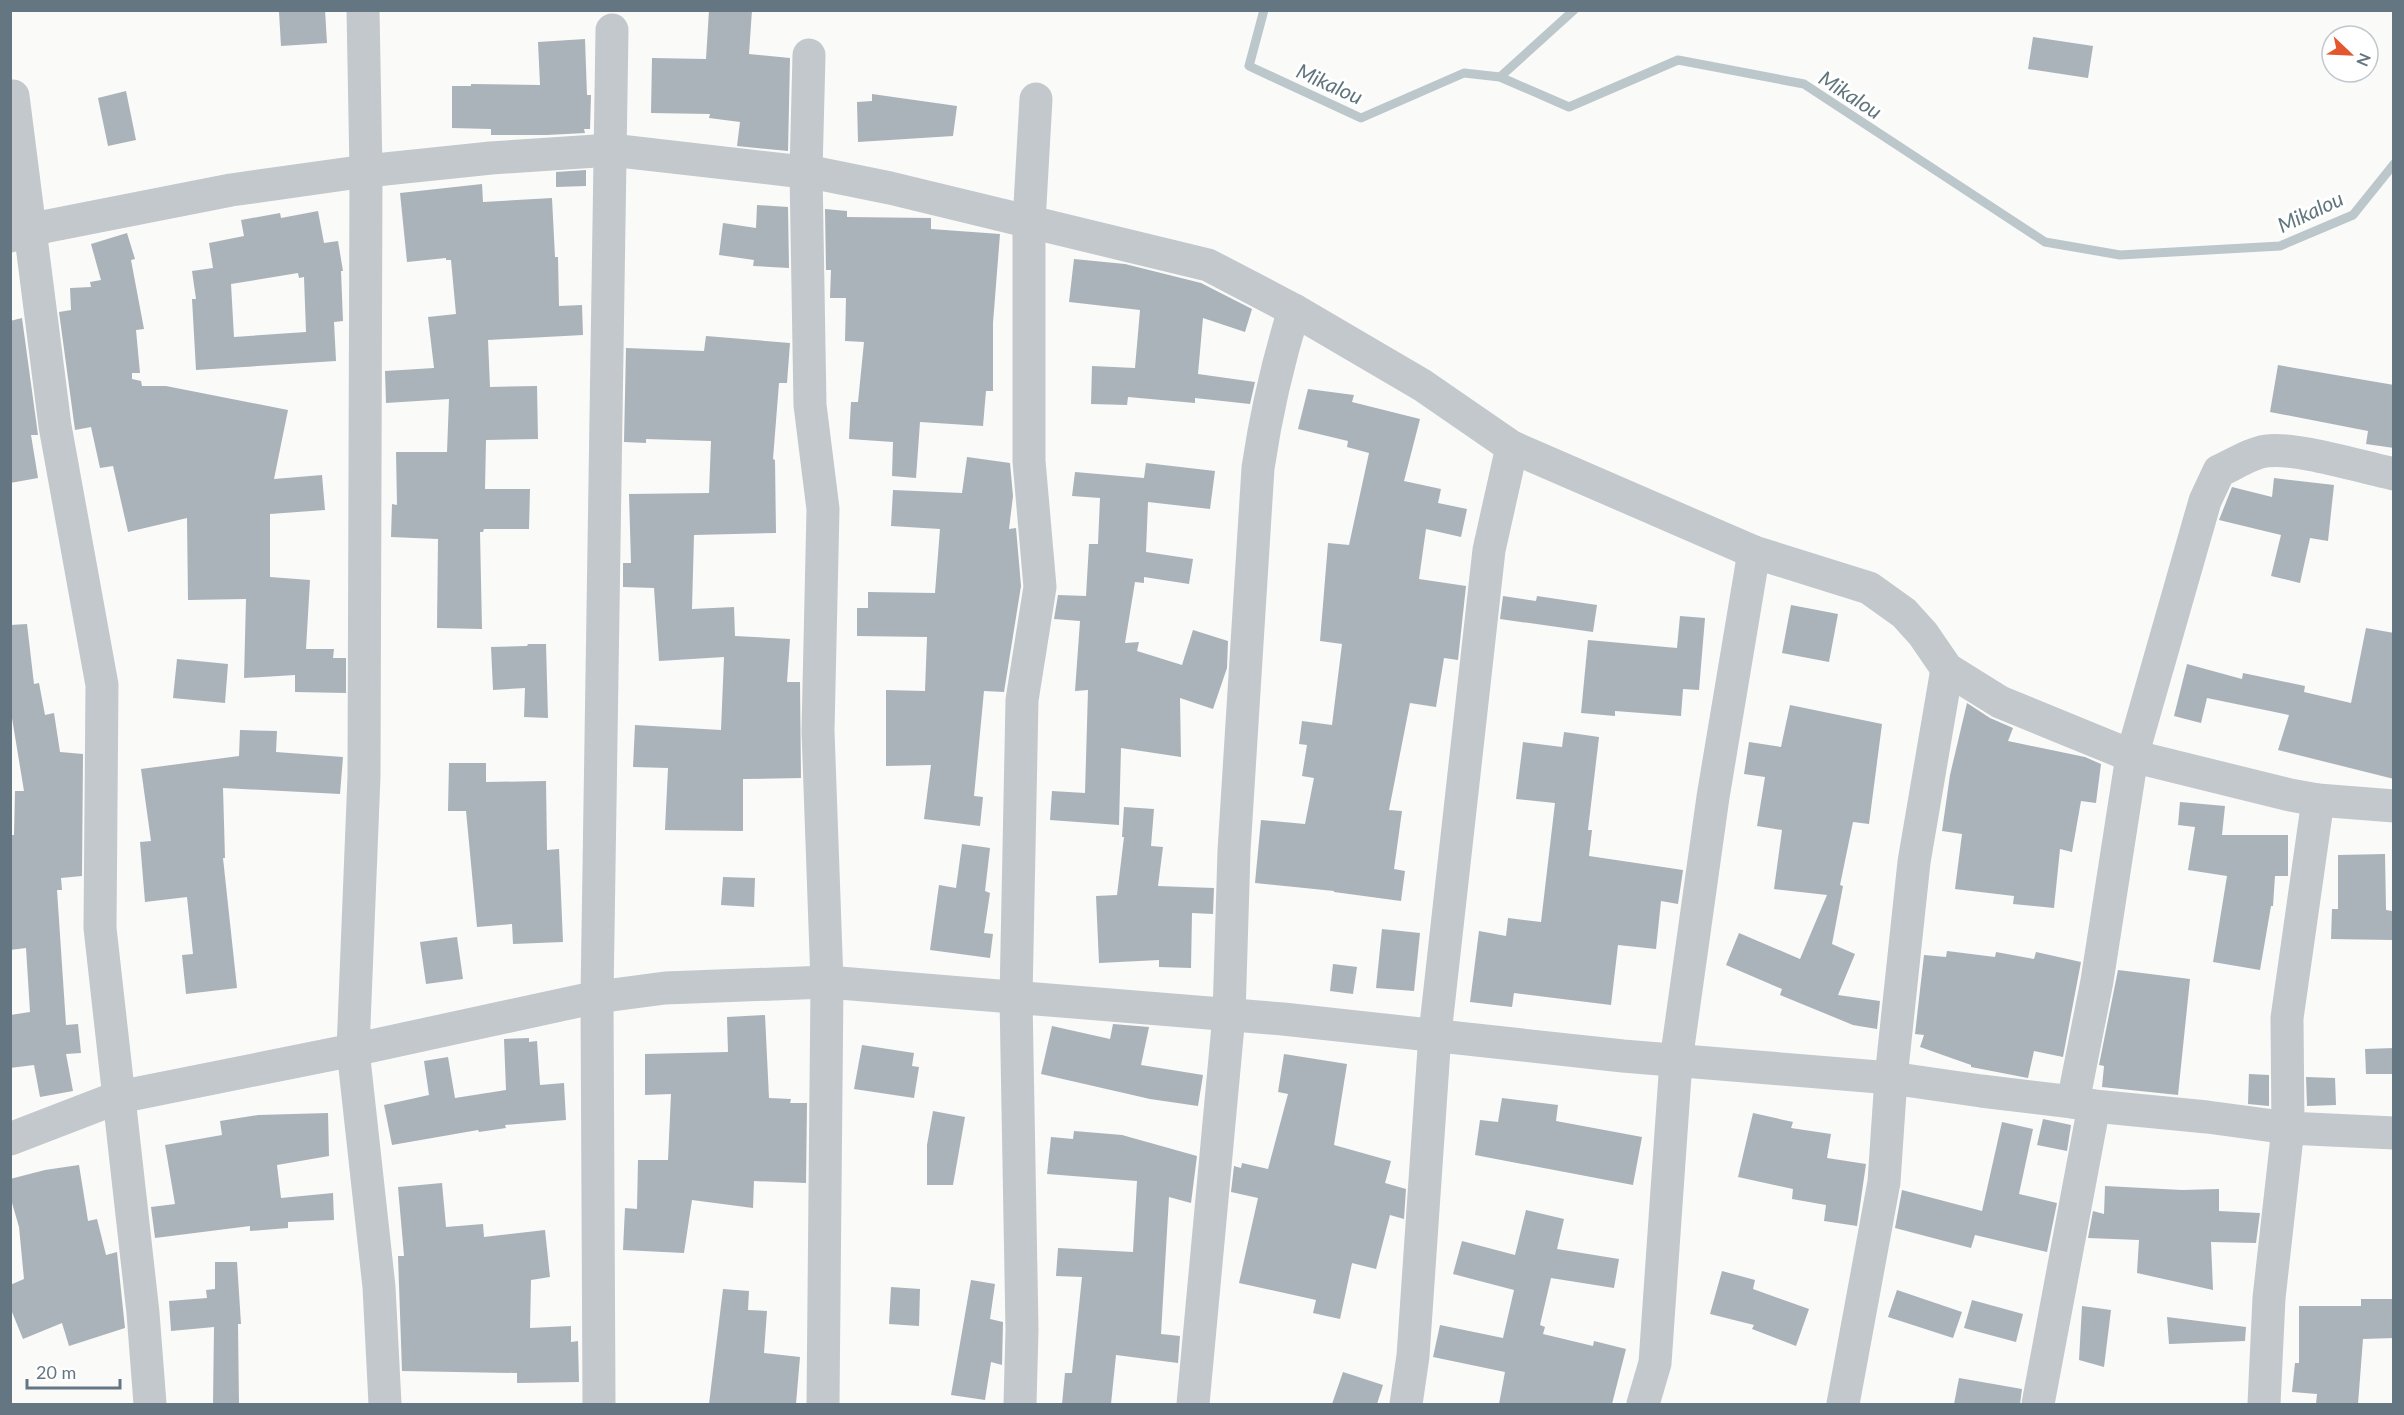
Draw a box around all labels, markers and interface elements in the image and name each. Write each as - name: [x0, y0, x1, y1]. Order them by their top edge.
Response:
- north arrow: [2320, 24, 2380, 84]
- text: N: [2353, 51, 2375, 69]
- water label: Mikalou: [1293, 57, 1367, 109]
- water label: Mikalou: [1815, 65, 1887, 123]
- water label: Mikalou: [2273, 185, 2347, 237]
- scale bar: [27, 1352, 120, 1390]
- text: 20 m: [36, 1361, 76, 1383]

